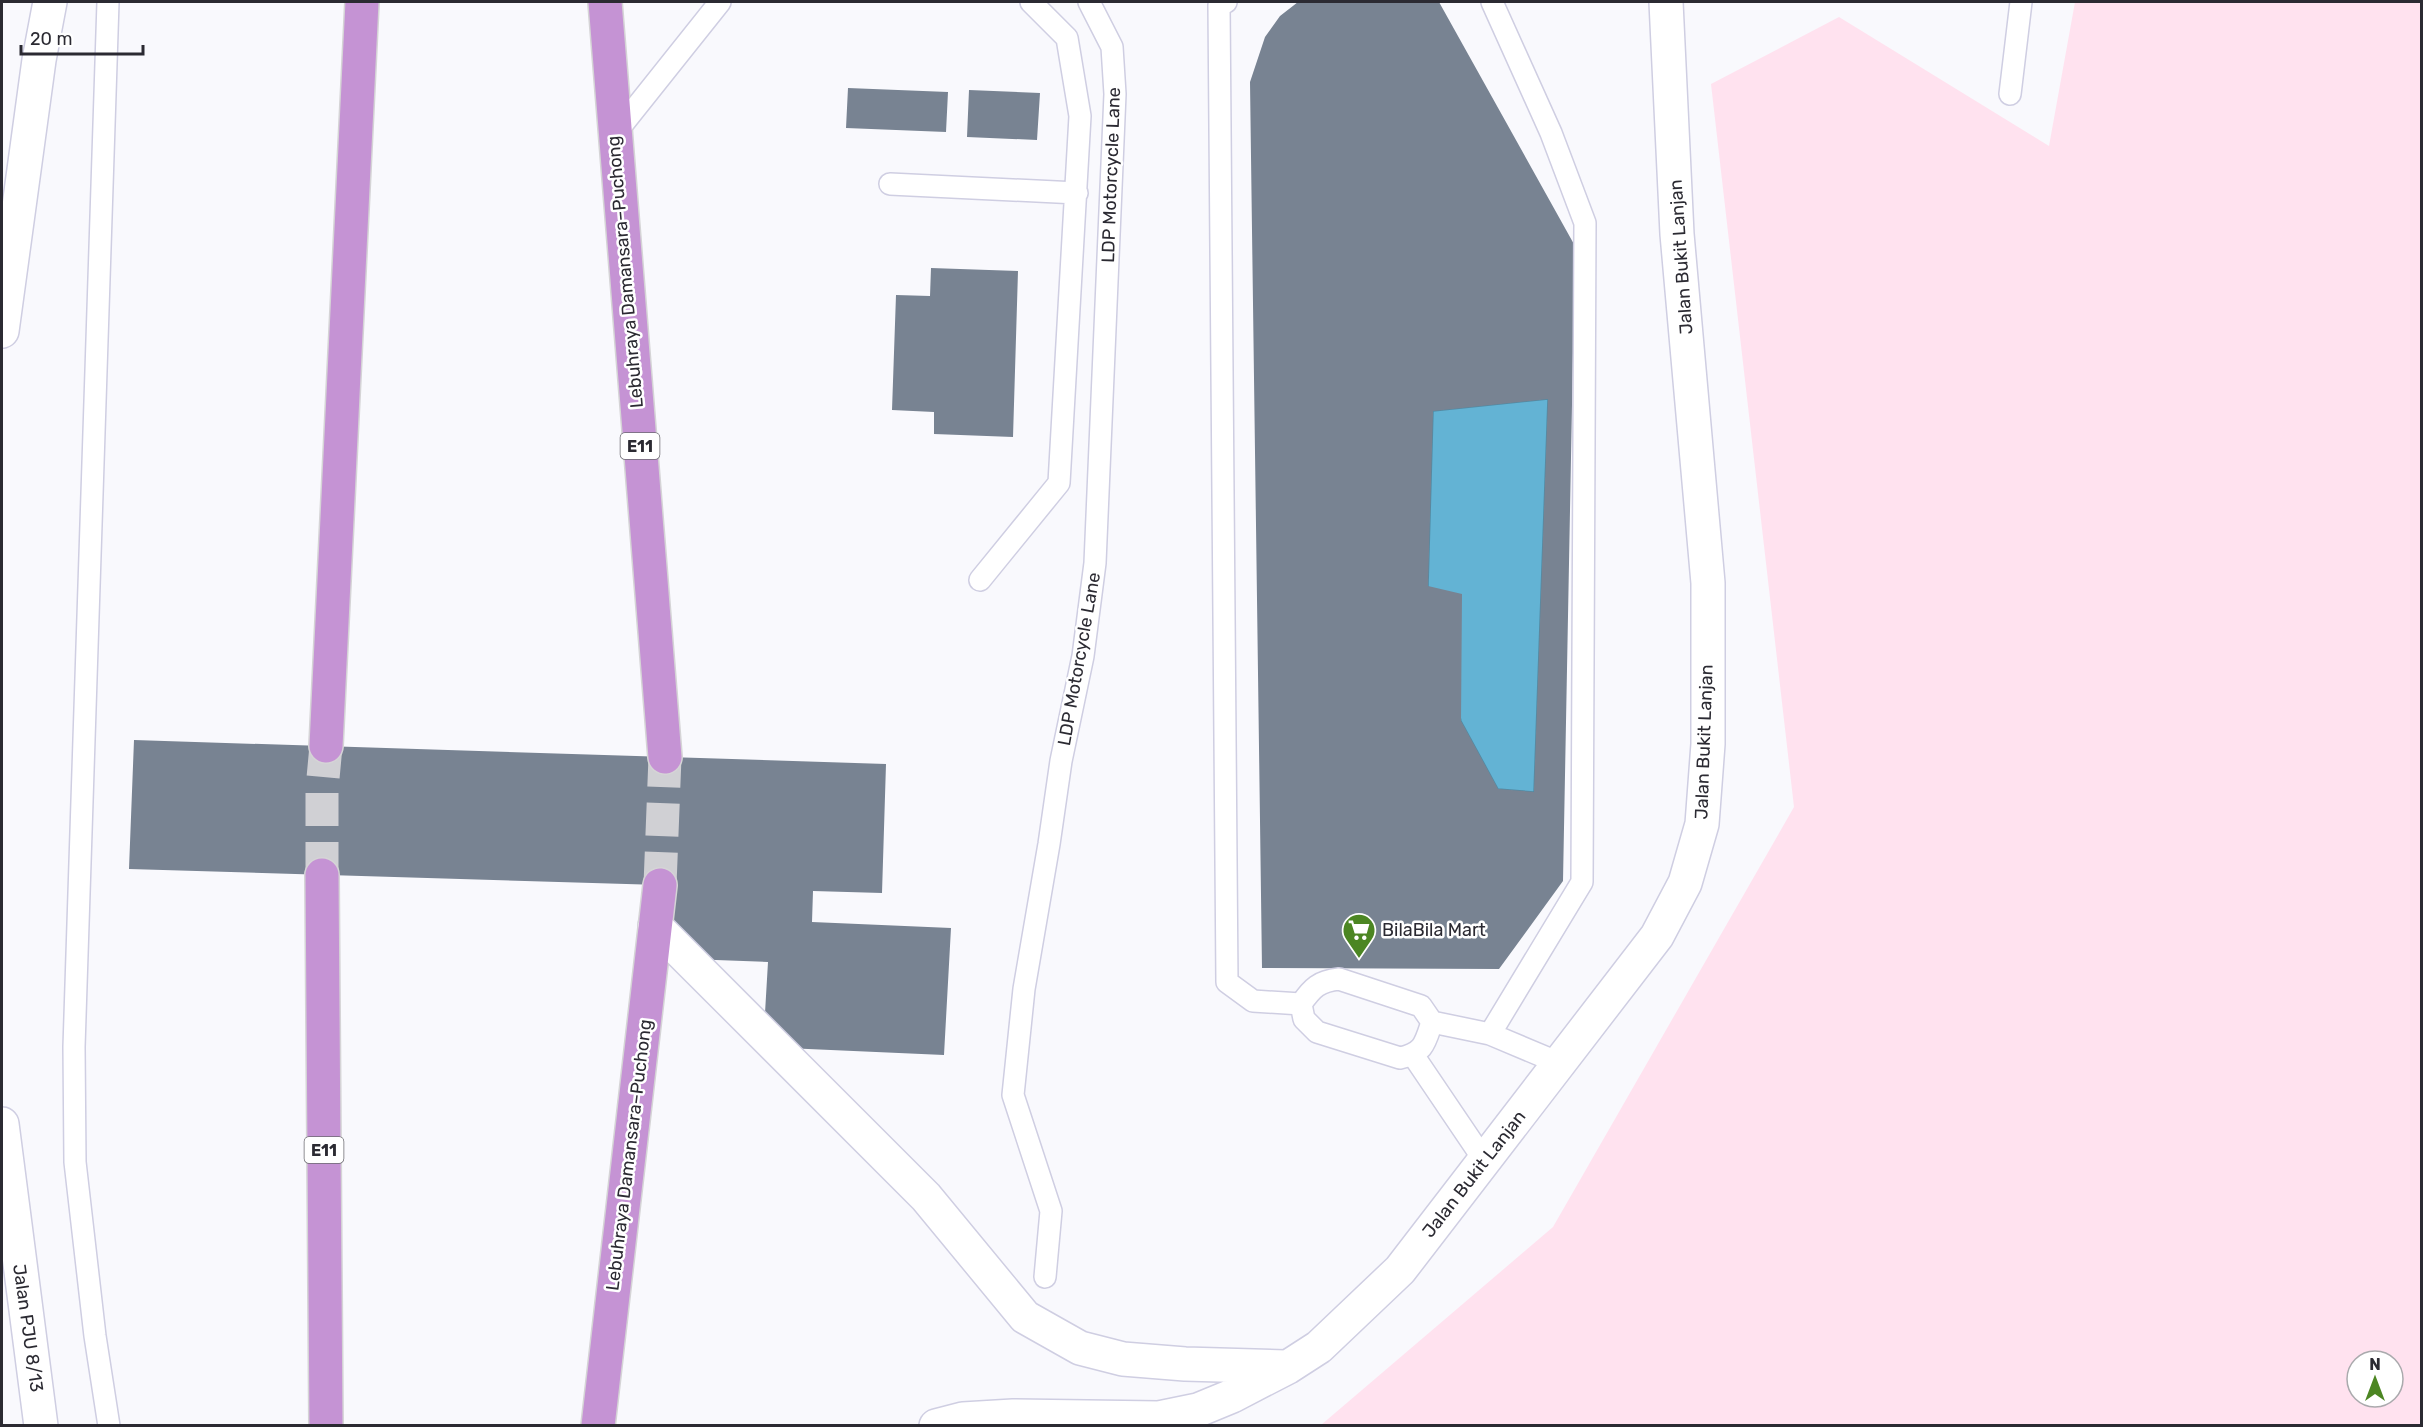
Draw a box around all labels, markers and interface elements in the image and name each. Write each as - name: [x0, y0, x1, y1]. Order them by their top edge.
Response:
- scale bar: [21, 18, 142, 56]
- text: 20 m: [30, 28, 72, 50]
- street label: LDP Motorcycle Lane: [1097, 87, 1125, 263]
- street label: Lebuhraya Damansara–Puchong: [602, 135, 648, 409]
- street label: Jalan Bukit Lanjan: [1665, 179, 1697, 335]
- road number: E11: [620, 433, 660, 459]
- street label: LDP Motorcycle Lane: [1053, 571, 1105, 747]
- street label: Jalan Bukit Lanjan: [1690, 664, 1718, 820]
- supermarket icon: BilaBila Mart: [1341, 912, 1377, 959]
- place label: BilaBila Mart: [1382, 919, 1486, 941]
- street label: Lebuhraya Damansara–Puchong: [601, 1018, 657, 1292]
- street label: Jalan Bukit Lanjan: [1418, 1106, 1530, 1242]
- road number: E11: [304, 1137, 344, 1163]
- street label: Jalan PJU 8/13: [8, 1263, 48, 1393]
- north arrow: [2345, 1349, 2405, 1409]
- text: N: [2369, 1355, 2381, 1374]

